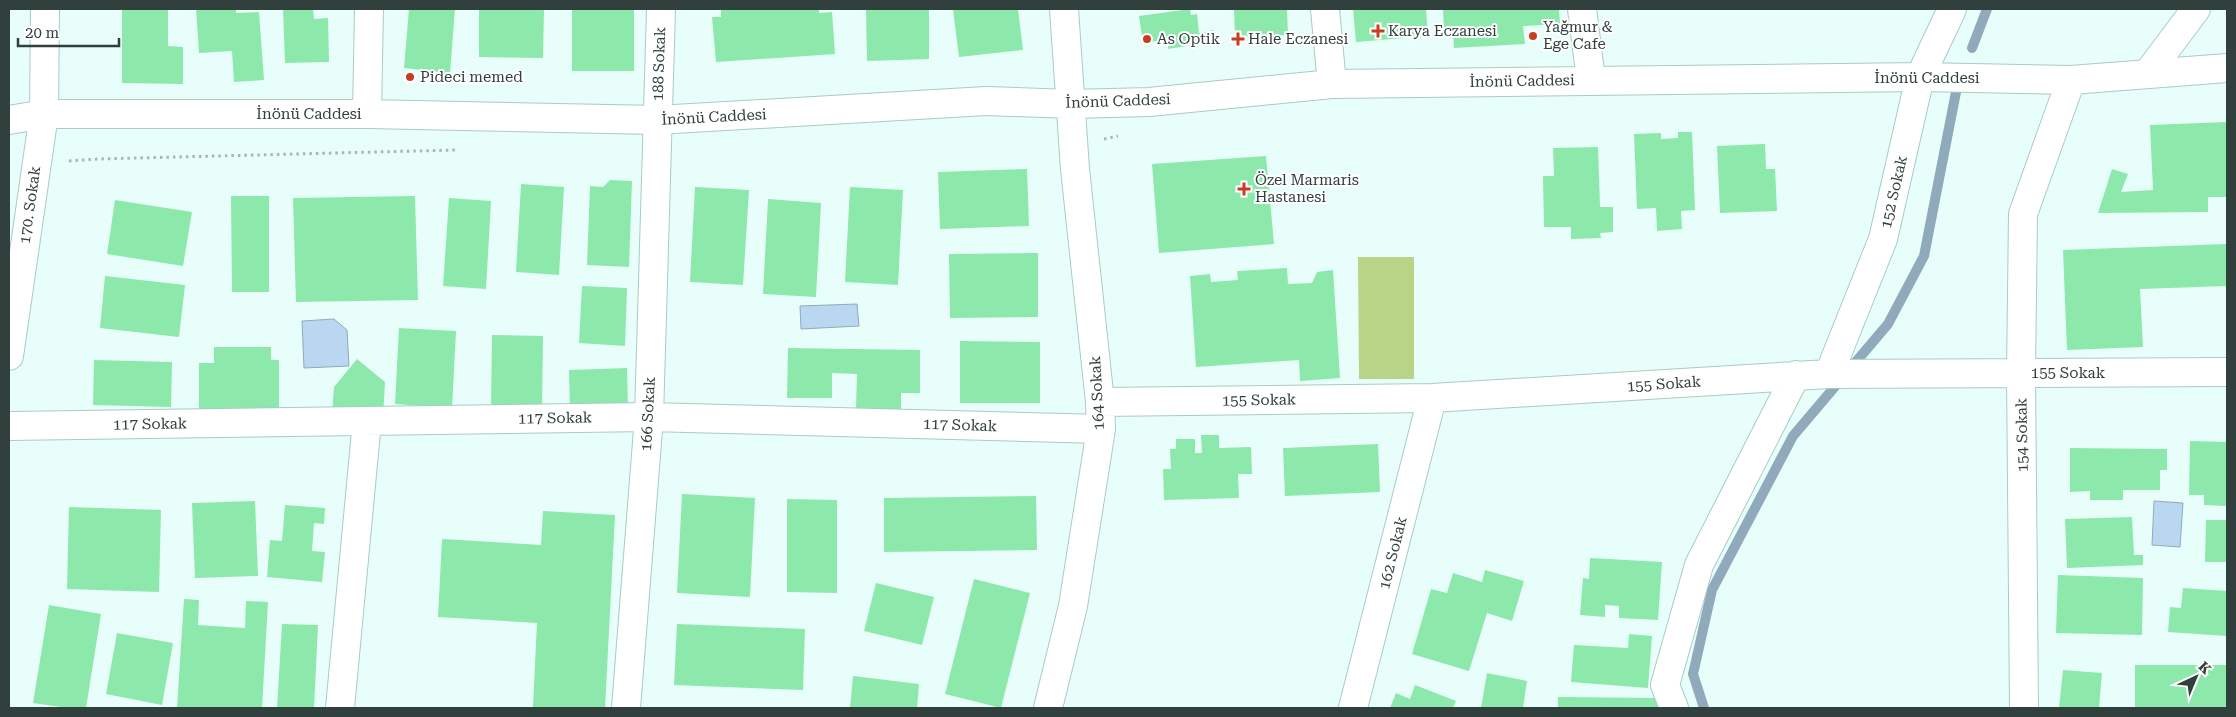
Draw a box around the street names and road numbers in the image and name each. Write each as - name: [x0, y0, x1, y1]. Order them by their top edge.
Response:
- street label: 188 Sokak: [649, 26, 669, 101]
- street label: İnönü Caddesi: [1874, 69, 1980, 87]
- street label: İnönü Caddesi: [1469, 71, 1575, 91]
- street label: İnönü Caddesi: [1065, 90, 1171, 112]
- street label: İnönü Caddesi: [256, 105, 362, 123]
- street label: İnönü Caddesi: [661, 105, 767, 129]
- street label: 152 Sokak: [1877, 153, 1911, 230]
- street label: 170. Sokak: [16, 165, 44, 245]
- street label: 164 Sokak: [1086, 355, 1108, 431]
- street label: 155 Sokak: [2031, 364, 2106, 382]
- street label: 155 Sokak: [1626, 372, 1702, 396]
- street label: 166 Sokak: [637, 376, 659, 452]
- street label: 155 Sokak: [1222, 390, 1297, 410]
- street label: 154 Sokak: [2012, 397, 2032, 472]
- street label: 117 Sokak: [518, 408, 593, 428]
- street label: 117 Sokak: [113, 414, 188, 434]
- street label: 117 Sokak: [923, 415, 998, 435]
- street label: 162 Sokak: [1375, 514, 1411, 591]

